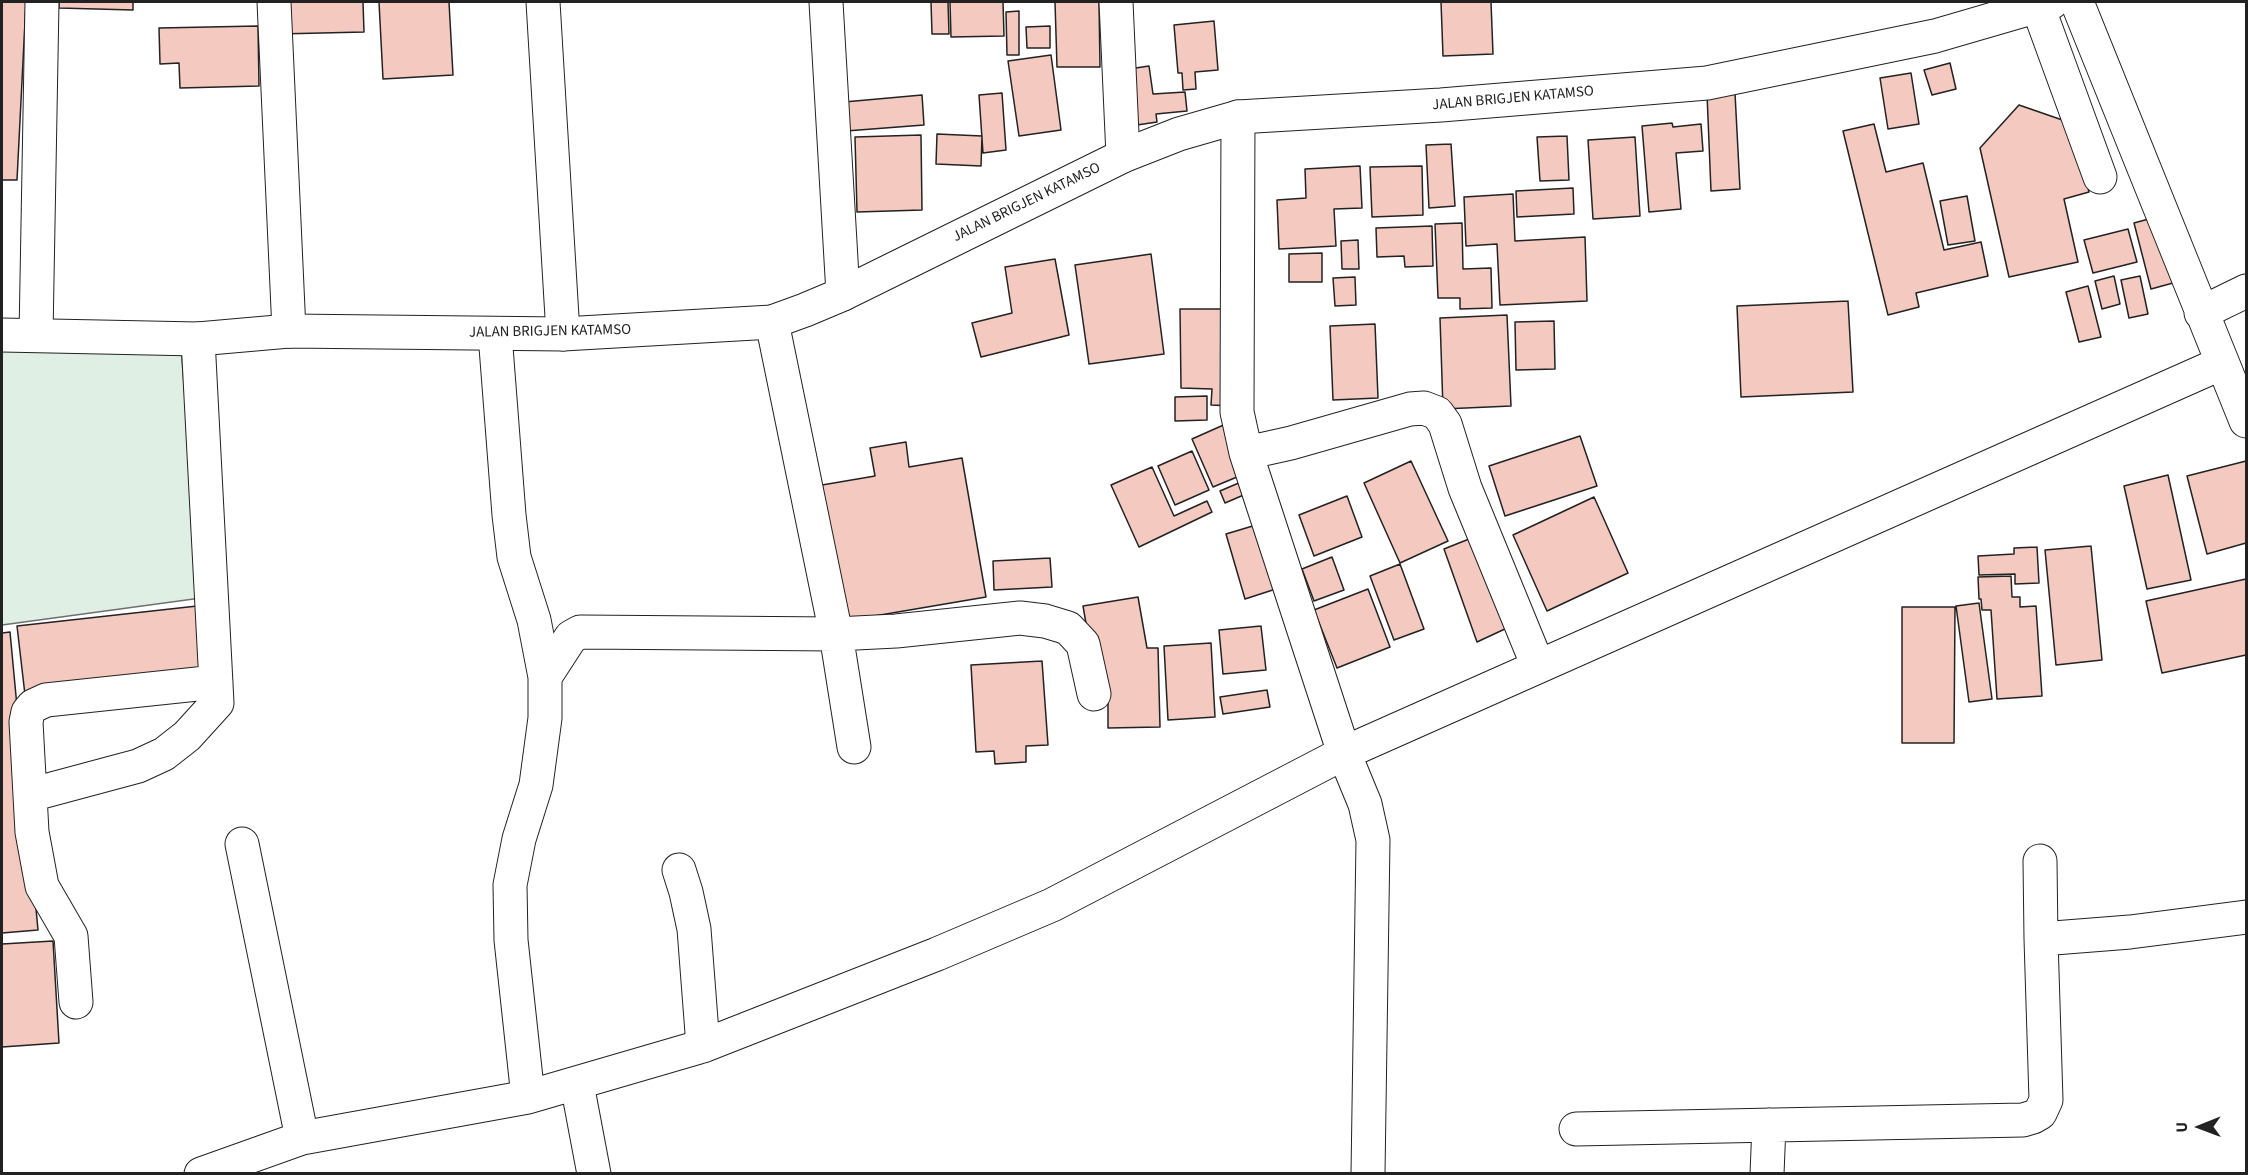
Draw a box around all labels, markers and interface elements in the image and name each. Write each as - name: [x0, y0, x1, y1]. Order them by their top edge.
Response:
- street label: JALAN BRIGJEN KATAMSO: [1431, 83, 1595, 115]
- street label: JALAN BRIGJEN KATAMSO: [950, 159, 1104, 247]
- street label: JALAN BRIGJEN KATAMSO: [469, 322, 631, 342]
- north arrow: [2170, 1097, 2230, 1157]
- text: U: [2171, 1122, 2193, 1133]

